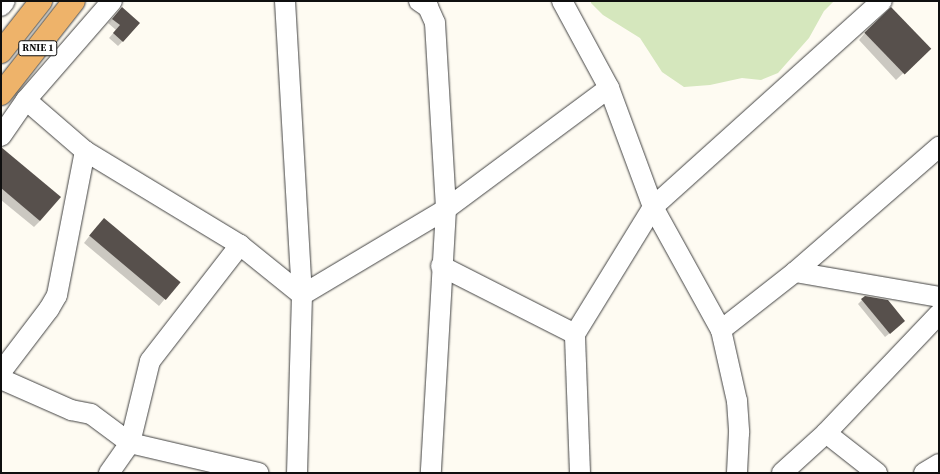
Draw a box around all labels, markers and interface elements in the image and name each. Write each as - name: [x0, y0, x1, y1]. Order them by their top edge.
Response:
- road number: RNIE 1: [18, 40, 58, 56]

